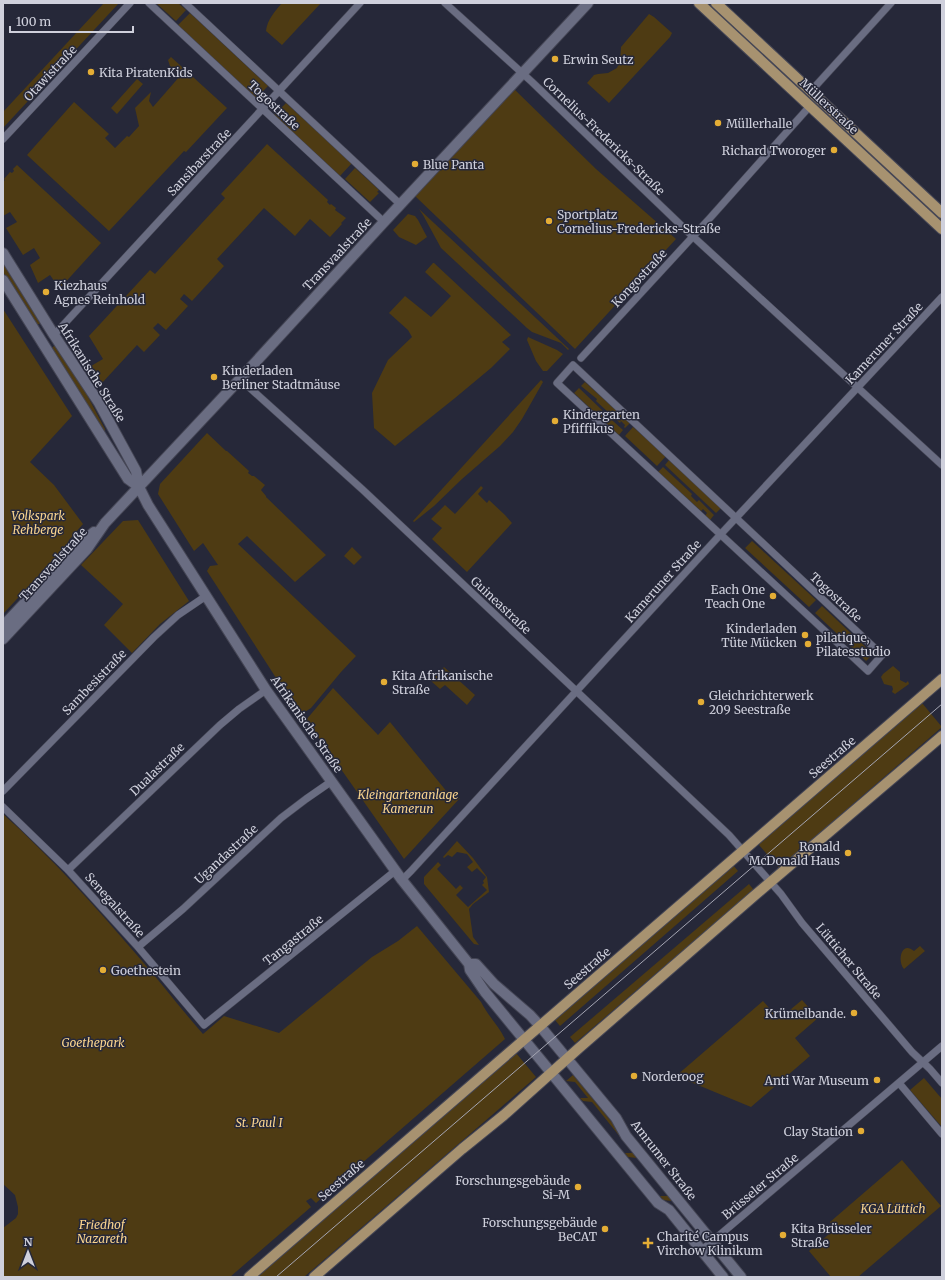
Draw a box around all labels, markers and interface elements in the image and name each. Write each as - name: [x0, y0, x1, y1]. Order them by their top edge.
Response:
- scale bar: [10, 8, 133, 34]
- text: 100 m: [16, 14, 51, 29]
- street label: Otawistraße: [20, 42, 80, 104]
- place label: Erwin Seutz: [563, 52, 634, 67]
- marker: Erwin Seutz: [550, 54, 560, 64]
- place label: Kita PiratenKids: [99, 65, 193, 80]
- marker: Kita PiratenKids: [86, 67, 96, 77]
- street label: Cornelius-Fredericks-Straße: [540, 74, 668, 198]
- street label: Müllerstraße: [797, 75, 861, 137]
- street label: Togostraße: [245, 77, 303, 133]
- place label: Müllerhalle: [726, 116, 792, 131]
- marker: Müllerhalle: [713, 118, 723, 128]
- street label: Sansibarstraße: [164, 125, 234, 199]
- place label: Richard Tworoger: [722, 143, 827, 158]
- marker: Richard Tworoger: [829, 145, 839, 155]
- place label: Blue Panta: [423, 157, 485, 172]
- marker: Blue Panta: [410, 159, 420, 169]
- place label: Sportplatz Cornelius-Fredericks-Straße: [557, 207, 721, 236]
- street label: Transvaalstraße: [299, 215, 375, 293]
- marker: Sportplatz Cornelius-Fredericks-Straße: [544, 216, 554, 226]
- street label: Kongostraße: [608, 246, 670, 310]
- place label: Kiezhaus Agnes Reinhold: [53, 278, 145, 307]
- marker: Kiezhaus Agnes Reinhold: [41, 287, 51, 297]
- street label: Kameruner Straße: [842, 299, 926, 387]
- street label: Afrikanische Straße: [55, 318, 129, 425]
- place label: Kinderladen Berliner Stadtmäuse: [222, 363, 340, 392]
- marker: Kinderladen Berliner Stadtmäuse: [209, 372, 219, 382]
- place label: Kindergarten Pfiffikus: [563, 407, 640, 436]
- marker: Kindergarten Pfiffikus: [550, 416, 560, 426]
- park label: Volkspark Rehberge: [11, 508, 65, 537]
- street label: Transvaalstraße: [16, 524, 90, 604]
- street label: Kameruner Straße: [622, 536, 704, 626]
- street label: Togostraße: [807, 569, 865, 625]
- street label: Guineastraße: [468, 573, 534, 637]
- place label: Each One Teach One: [705, 582, 765, 611]
- marker: Each One Teach One: [768, 591, 778, 601]
- place label: Kinderladen Tüte Mücken: [721, 621, 797, 650]
- marker: Kinderladen Tüte Mücken: [800, 630, 810, 640]
- place label: pilatique, Pilatesstudio: [816, 630, 890, 659]
- marker: pilatique, Pilatesstudio: [803, 639, 813, 649]
- street label: Sambesistraße: [59, 646, 129, 718]
- place label: Kita Afrikanische Straße: [392, 668, 493, 697]
- street label: Afrikanische Straße: [267, 672, 346, 775]
- marker: Kita Afrikanische Straße: [379, 677, 389, 687]
- place label: Gleichrichterwerk 209 Seestraße: [709, 688, 814, 717]
- marker: Gleichrichterwerk 209 Seestraße: [696, 697, 706, 707]
- street label: Seestraße: [806, 733, 858, 781]
- street label: Dualastraße: [127, 739, 187, 799]
- park label: Kleingartenanlage Kamerun: [357, 787, 458, 816]
- street label: Ugandastraße: [191, 821, 261, 887]
- place label: Ronald McDonald Haus: [749, 839, 840, 868]
- marker: Ronald McDonald Haus: [843, 848, 853, 858]
- street label: Senegalstraße: [82, 870, 148, 940]
- street label: Tangastraße: [260, 911, 326, 969]
- street label: Lütticher Straße: [813, 920, 885, 1002]
- street label: Seestraße: [561, 944, 613, 992]
- place label: Goethestein: [111, 963, 181, 978]
- marker: Goethestein: [98, 965, 108, 975]
- place label: Krümelbande.: [765, 1006, 846, 1021]
- marker: Krümelbande.: [849, 1008, 859, 1018]
- park label: Goethepark: [61, 1035, 125, 1050]
- place label: Norderoog: [642, 1069, 704, 1084]
- marker: Norderoog: [629, 1071, 639, 1081]
- place label: Anti War Museum: [763, 1073, 869, 1088]
- marker: Anti War Museum: [872, 1075, 882, 1085]
- park label: St. Paul I: [235, 1115, 284, 1130]
- street label: Amrumer Straße: [627, 1116, 700, 1203]
- place label: Clay Station: [784, 1124, 853, 1139]
- marker: Clay Station: [856, 1126, 866, 1136]
- street label: Brüsseler Straße: [719, 1150, 801, 1222]
- street label: Seestraße: [315, 1156, 367, 1204]
- place label: Forschungsgebäude Si-M: [455, 1173, 570, 1202]
- marker: Forschungsgebäude Si-M: [573, 1182, 583, 1192]
- park label: KGA Lüttich: [860, 1201, 925, 1216]
- place label: Forschungsgebäude BeCAT: [482, 1215, 598, 1244]
- park label: Friedhof Nazareth: [77, 1217, 127, 1246]
- place label: Kita Brüsseler Straße: [791, 1221, 872, 1250]
- marker: Forschungsgebäude BeCAT: [600, 1224, 610, 1234]
- place label: Charité Campus Virchow Klinikum: [656, 1229, 763, 1258]
- marker: Kita Brüsseler Straße: [778, 1230, 788, 1240]
- north arrow: [8, 1232, 48, 1272]
- text: N: [24, 1235, 33, 1249]
- marker: Charité Campus Virchow Klinikum: [642, 1237, 654, 1249]

